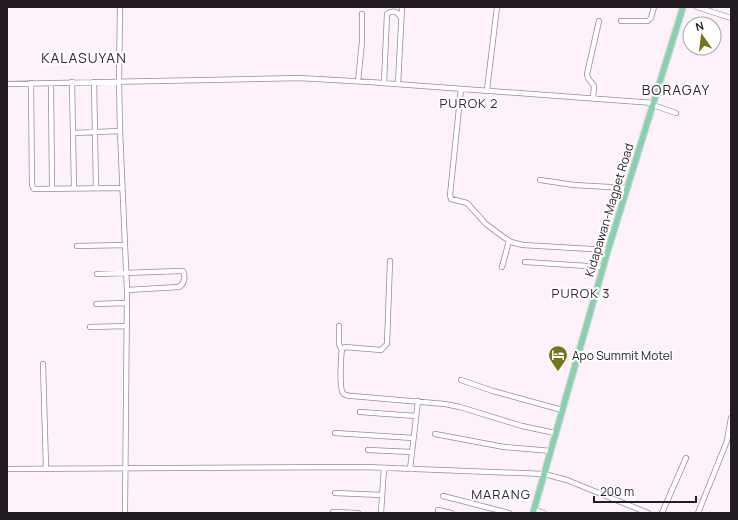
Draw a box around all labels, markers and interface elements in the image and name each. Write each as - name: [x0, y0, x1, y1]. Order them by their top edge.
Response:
- north arrow: [682, 16, 722, 56]
- text: N: [694, 18, 705, 34]
- district label: KALASUYAN: [41, 48, 127, 67]
- district label: BORAGAY: [642, 80, 710, 99]
- district label: PUROK 2: [439, 94, 499, 112]
- street label: Kidapawan-Magpet Road: [581, 141, 637, 279]
- district label: PUROK 3: [552, 284, 610, 302]
- hotel icon: Apo Summit Motel: [547, 344, 569, 372]
- place label: Apo Summit Motel: [572, 347, 673, 364]
- scale bar: [594, 478, 696, 504]
- text: 200 m: [600, 483, 634, 500]
- district label: MARANG: [471, 485, 531, 503]

